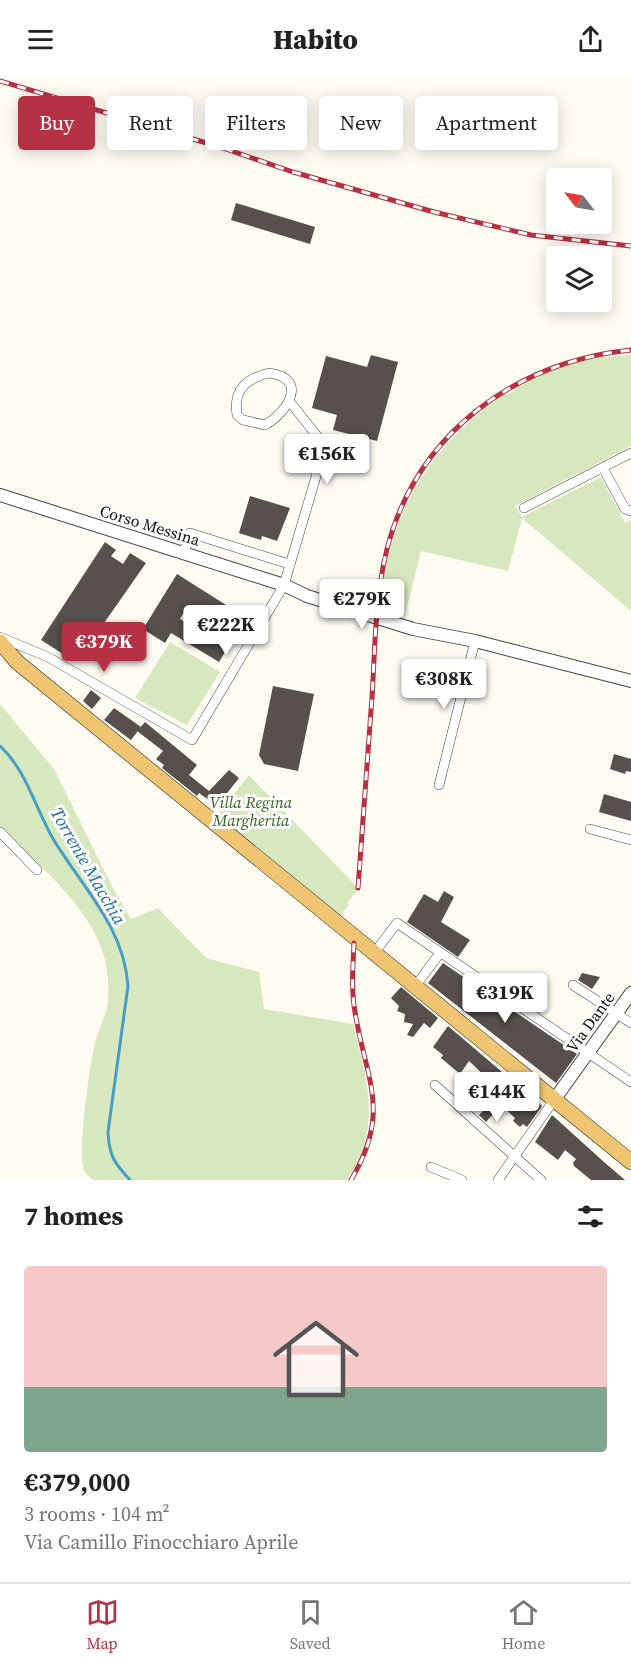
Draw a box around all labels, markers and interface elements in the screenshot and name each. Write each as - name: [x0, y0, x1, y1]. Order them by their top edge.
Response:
- text: Habito: [273, 21, 358, 58]
- icon: menu: [24, 23, 57, 56]
- icon: share: [574, 23, 607, 56]
- chip: Buy: [18, 96, 95, 150]
- chip: Rent: [107, 96, 193, 150]
- chip: Filters: [205, 96, 307, 150]
- chip: New: [319, 96, 403, 150]
- chip: Apartment: [415, 96, 558, 150]
- north arrow: [546, 168, 612, 234]
- map controls: [546, 168, 612, 312]
- button: layers: [546, 246, 612, 312]
- pin: €156K: [285, 434, 369, 485]
- text: €156K: [298, 439, 356, 467]
- street label: Corso Messina: [97, 499, 204, 551]
- pin: €279K: [320, 579, 404, 630]
- text: €279K: [333, 584, 391, 612]
- pin: €222K: [184, 605, 268, 656]
- text: €222K: [197, 610, 255, 638]
- pin: €379K: [62, 622, 146, 673]
- text: €379K: [75, 627, 133, 655]
- pin: €308K: [402, 659, 486, 710]
- text: €308K: [415, 664, 473, 692]
- park label: Villa Regina Margherita: [210, 791, 293, 831]
- water label: Torrente Macchia: [45, 803, 132, 930]
- pin: €319K: [463, 973, 547, 1024]
- text: €319K: [476, 978, 534, 1006]
- street label: Via Dante: [561, 987, 619, 1057]
- pin: €144K: [455, 1072, 539, 1123]
- text: €144K: [468, 1077, 526, 1105]
- text: 7 homes: [24, 1198, 123, 1234]
- icon: filters: [574, 1200, 607, 1233]
- icon: home: [262, 1305, 370, 1413]
- text: €379,000: [24, 1464, 130, 1500]
- text: 3 rooms · 104 m²: [24, 1500, 170, 1528]
- text: Via Camillo Finocchiaro Aprile: [24, 1528, 299, 1556]
- tab: Map: [86, 1596, 119, 1654]
- tab: Saved: [290, 1596, 331, 1654]
- tab: Home: [502, 1596, 545, 1654]

